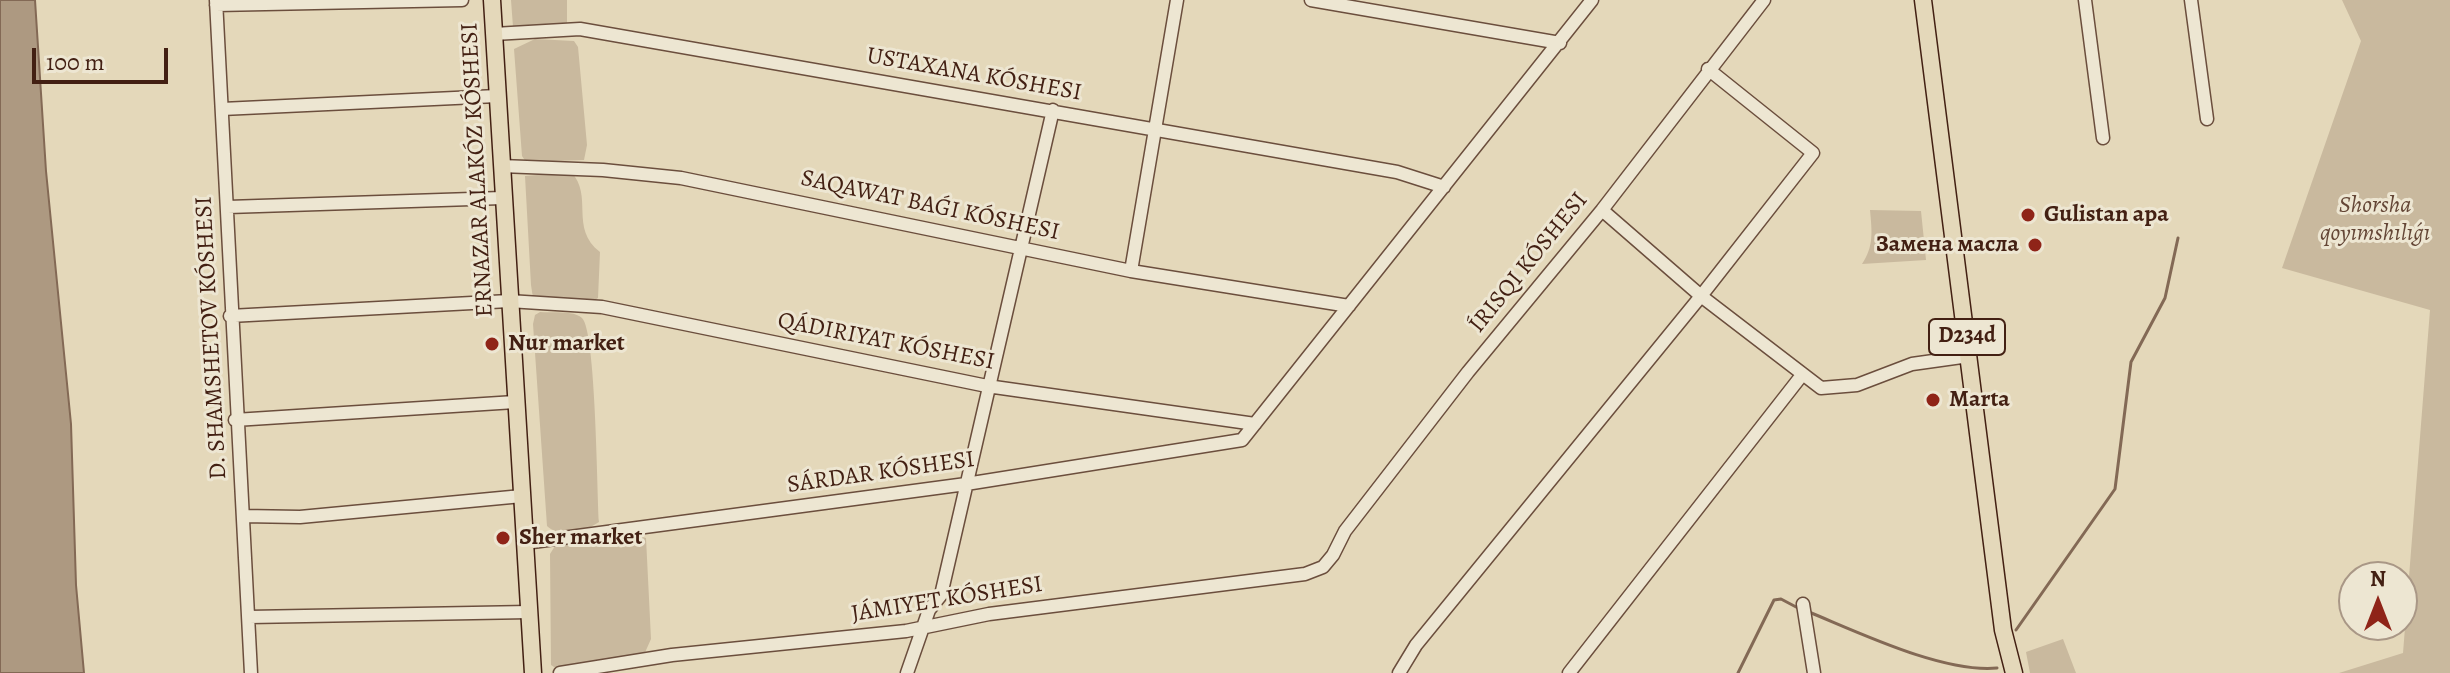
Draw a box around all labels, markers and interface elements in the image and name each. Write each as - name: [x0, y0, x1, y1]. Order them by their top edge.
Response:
- street label: ERNAZAR ALAKÓZ KÓSHESI: [456, 22, 500, 318]
- scale bar: [36, 32, 172, 82]
- street label: USTAXANA KÓSHESI: [864, 42, 1084, 108]
- text: 100 m: [46, 46, 105, 78]
- street label: SAQAWAT BAǴI KÓSHESI: [798, 164, 1062, 248]
- street label: ÍRISQI KÓSHESI: [1464, 187, 1594, 339]
- park label: Shorsha qoyımshılıǵı: [2320, 192, 2430, 248]
- street label: D. SHAMSHETOV KÓSHESI: [190, 196, 234, 480]
- place label: Gulistan apa: [2044, 201, 2169, 229]
- marker: Gulistan apa: [2019, 206, 2037, 224]
- place label: Замена масла: [1876, 231, 2019, 259]
- marker: Замена масла: [2026, 236, 2044, 254]
- street label: QÁDIRIYAT KÓSHESI: [775, 307, 997, 377]
- road number: D234d: [1929, 319, 2005, 355]
- place label: Nur market: [508, 330, 625, 358]
- marker: Nur market: [483, 335, 501, 353]
- place label: Marta: [1949, 386, 2010, 414]
- marker: Marta: [1924, 391, 1942, 409]
- street label: SÁRDAR KÓSHESI: [785, 446, 977, 500]
- place label: Sher market: [519, 524, 642, 552]
- marker: Sher market: [494, 529, 512, 547]
- north arrow: [2338, 561, 2418, 641]
- text: N: [2370, 564, 2386, 594]
- street label: JÁMIYET KÓSHESI: [849, 571, 1045, 629]

